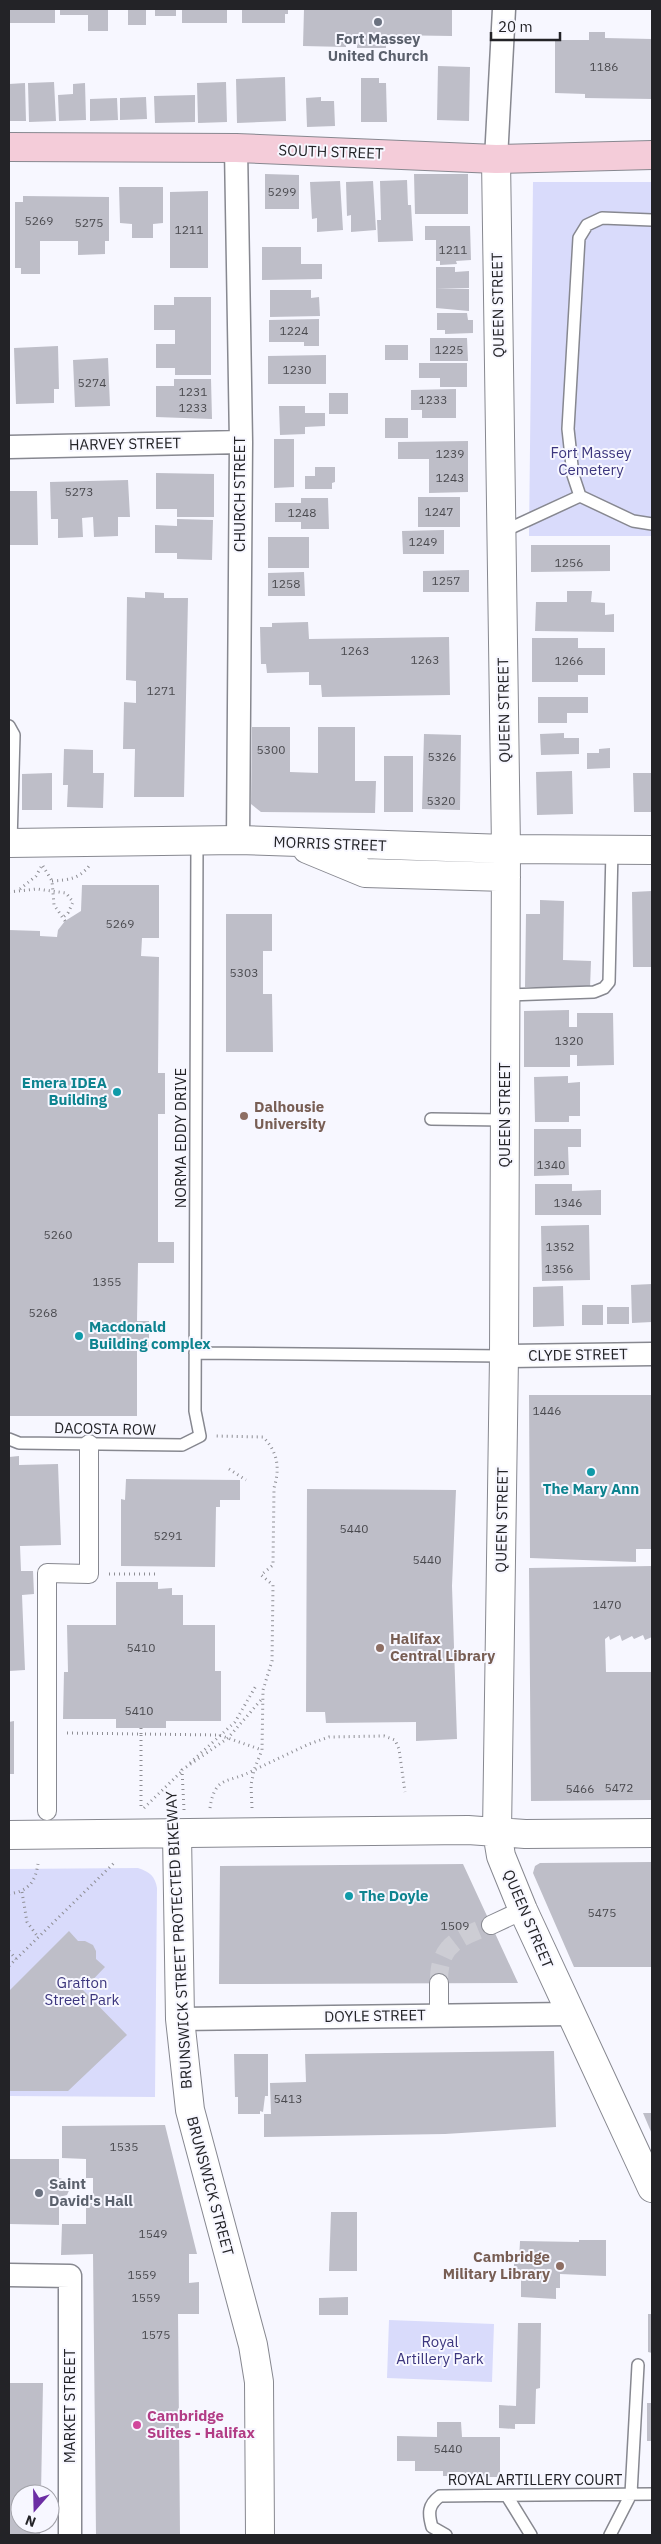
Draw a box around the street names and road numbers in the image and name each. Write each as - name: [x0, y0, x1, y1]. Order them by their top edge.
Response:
- street label: SOUTH STREET: [278, 140, 384, 163]
- street label: QUEEN STREET: [487, 252, 508, 358]
- street label: HARVEY STREET: [69, 433, 182, 454]
- street label: CHURCH STREET: [230, 436, 249, 552]
- street label: QUEEN STREET: [493, 657, 514, 763]
- street label: MORRIS STREET: [273, 832, 387, 855]
- street label: QUEEN STREET: [495, 1062, 514, 1168]
- street label: NORMA EDDY DRIVE: [171, 1068, 190, 1208]
- street label: CLYDE STREET: [528, 1344, 628, 1365]
- street label: DACOSTA ROW: [54, 1418, 157, 1439]
- street label: QUEEN STREET: [491, 1467, 512, 1573]
- street label: BRUNSWICK STREET PROTECTED BIKEWAY: [161, 1790, 196, 2089]
- street label: QUEEN STREET: [499, 1867, 558, 1971]
- street label: DOYLE STREET: [324, 2005, 426, 2026]
- street label: BRUNSWICK STREET: [183, 2114, 238, 2258]
- street label: MARKET STREET: [60, 2348, 79, 2463]
- street label: ROYAL ARTILLERY COURT: [448, 2470, 623, 2489]

